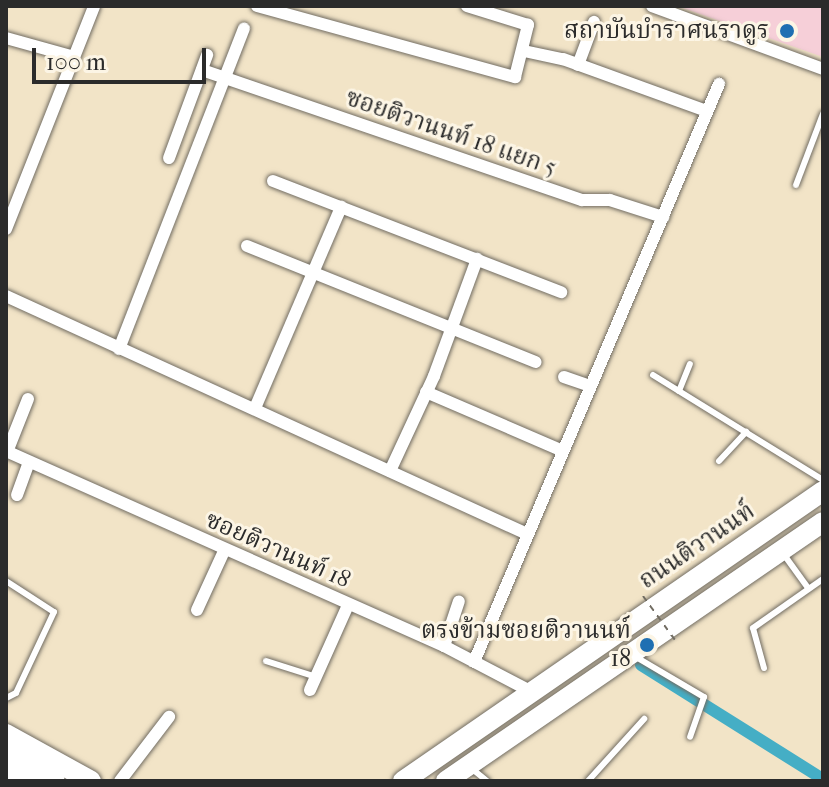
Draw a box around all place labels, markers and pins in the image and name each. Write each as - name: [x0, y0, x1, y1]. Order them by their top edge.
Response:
- place label: สถาบันบำราศนราดูร: [564, 17, 769, 45]
- marker: สถาบันบำราศนราดูร: [776, 20, 798, 42]
- place label: ตรงข้ามซอยติวานนท์ 18: [421, 617, 631, 673]
- marker: ตรงข้ามซอยติวานนท์ 18: [638, 636, 656, 654]

